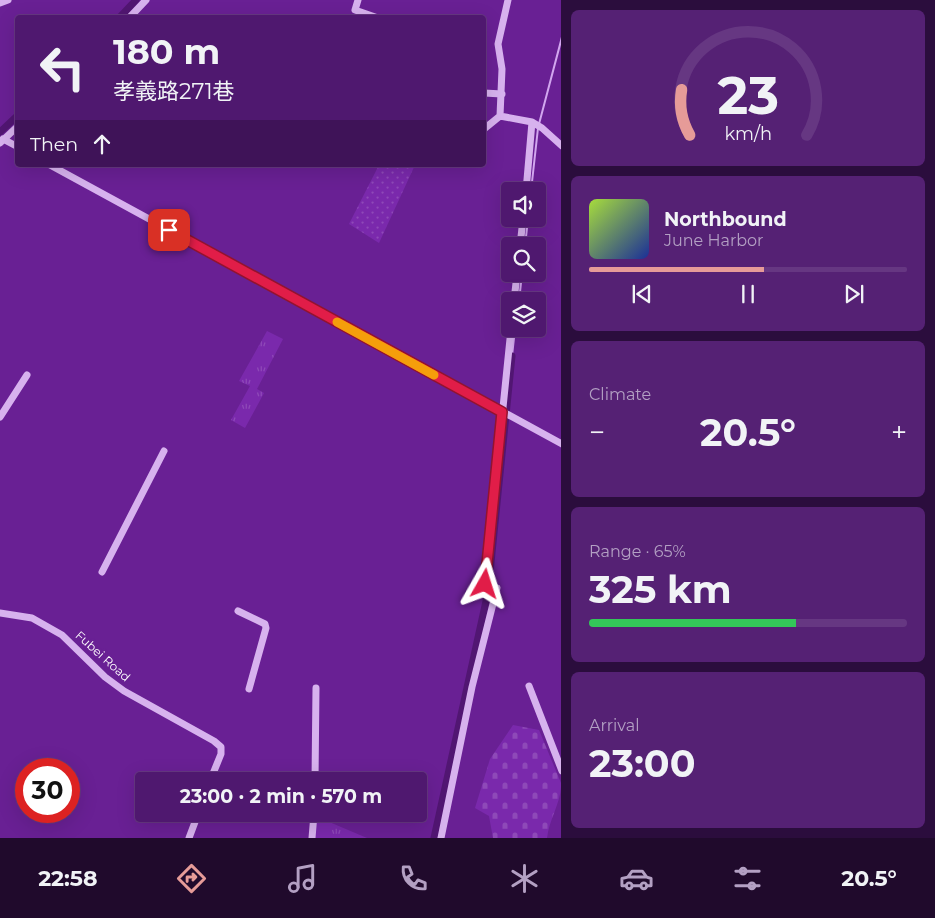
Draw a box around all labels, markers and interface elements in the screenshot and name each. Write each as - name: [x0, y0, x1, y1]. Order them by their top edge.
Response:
- text: 180 m: [113, 30, 220, 73]
- icon: left: [30, 35, 95, 100]
- text: 23: [717, 64, 779, 127]
- text: 孝義路271巷: [113, 78, 235, 105]
- text: km/h: [724, 123, 772, 144]
- icon: ahead: [88, 130, 116, 158]
- text: Then: [30, 133, 78, 156]
- map controls: [501, 182, 546, 337]
- button: sound: [501, 182, 546, 227]
- text: Northbound: [664, 208, 787, 231]
- pin: [148, 209, 190, 251]
- icon: arrive: [155, 216, 183, 244]
- text: June Harbor: [664, 231, 763, 250]
- button: search: [501, 237, 546, 282]
- icon: previous: [628, 280, 656, 308]
- icon: pause: [734, 280, 762, 308]
- icon: next: [840, 280, 868, 308]
- button: layers: [501, 292, 546, 337]
- text: Climate: [589, 385, 651, 404]
- text: 20.5°: [700, 409, 796, 456]
- text: −: [589, 415, 605, 449]
- text: +: [891, 415, 907, 449]
- text: Range · 65%: [589, 542, 686, 561]
- position arrow: [458, 557, 510, 609]
- text: 325 km: [589, 566, 732, 613]
- street label: Fubei Road: [72, 627, 134, 685]
- text: Arrival: [589, 716, 639, 735]
- text: 23:00: [589, 740, 695, 787]
- speed limit sign: 30: [15, 758, 80, 823]
- text: 23:00 · 2 min · 570 m: [180, 785, 382, 808]
- icon: directions: [174, 861, 209, 896]
- icon: music: [285, 861, 320, 896]
- icon: phone: [396, 861, 431, 896]
- icon: climate: [507, 861, 542, 896]
- icon: car: [619, 861, 654, 896]
- icon: filters: [730, 861, 765, 896]
- text: 22:58: [38, 865, 97, 892]
- text: 20.5°: [841, 865, 897, 892]

